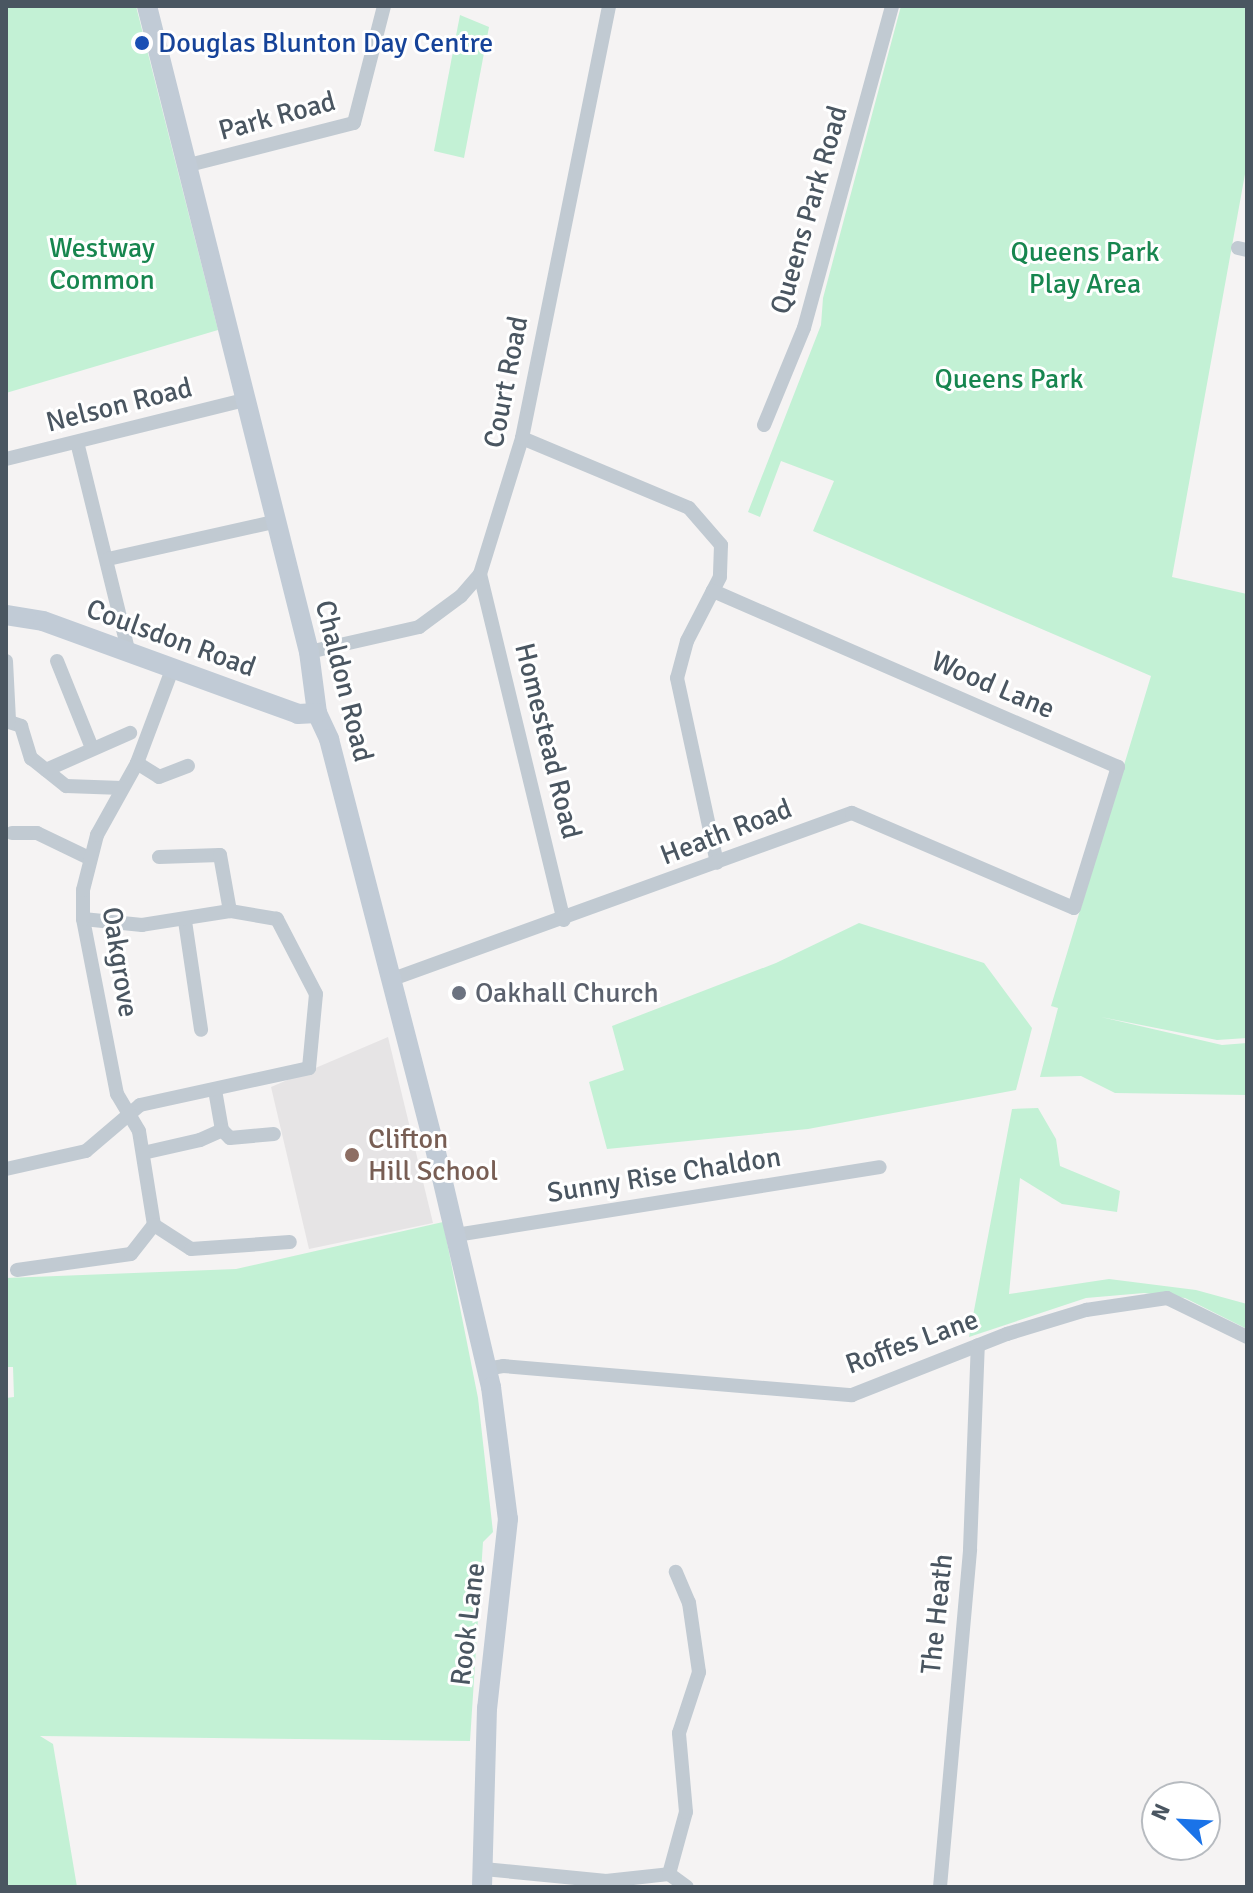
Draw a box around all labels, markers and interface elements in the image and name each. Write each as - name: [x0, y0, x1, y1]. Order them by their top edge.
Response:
- place label: Douglas Blunton Day Centre: [158, 26, 493, 60]
- marker: Douglas Blunton Day Centre: [133, 34, 151, 52]
- street label: Park Road: [215, 84, 339, 148]
- street label: Queens Park Road: [763, 102, 855, 318]
- park label: Westway Common: [49, 231, 155, 297]
- park label: Queens Park Play Area: [1010, 235, 1160, 301]
- street label: Court Road: [477, 313, 535, 451]
- park label: Queens Park: [934, 362, 1084, 396]
- street label: Nelson Road: [42, 371, 196, 439]
- street label: Coulsdon Road: [82, 592, 260, 684]
- street label: Chaldon Road: [308, 597, 380, 765]
- street label: Homestead Road: [507, 640, 589, 842]
- street label: Wood Lane: [926, 644, 1060, 726]
- street label: Heath Road: [656, 792, 796, 872]
- street label: Oakgrove: [95, 904, 145, 1020]
- place label: Oakhall Church: [475, 976, 659, 1010]
- marker: Oakhall Church: [450, 984, 468, 1002]
- place label: Clifton Hill School: [368, 1122, 498, 1188]
- street label: Sunny Rise Chaldon: [545, 1140, 783, 1210]
- marker: Clifton Hill School: [343, 1146, 361, 1164]
- street label: Roffes Lane: [841, 1302, 983, 1382]
- street label: The Heath: [914, 1552, 960, 1676]
- street label: Rook Lane: [444, 1561, 492, 1687]
- north arrow: [1141, 1781, 1221, 1861]
- text: N: [1145, 1799, 1176, 1824]

